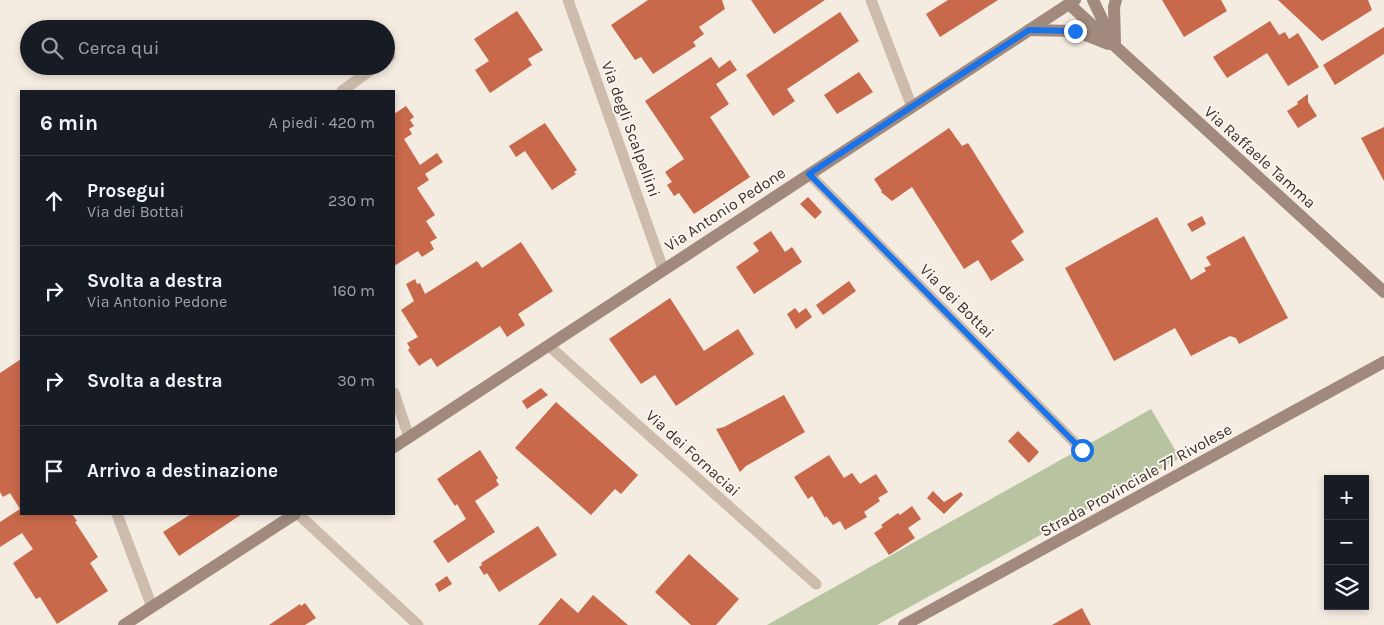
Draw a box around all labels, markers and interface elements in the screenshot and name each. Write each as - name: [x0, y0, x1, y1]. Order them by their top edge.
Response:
- search box: [20, 20, 395, 75]
- route end: [1064, 20, 1087, 43]
- icon: search: [38, 34, 66, 62]
- text: Cerca qui: [78, 37, 159, 59]
- street label: Via degli Scalpellini: [598, 59, 664, 199]
- street label: Via Raffaele Tamma: [1200, 102, 1320, 212]
- text: 6 min: [40, 111, 98, 135]
- text: A piedi · 420 m: [268, 113, 375, 132]
- street label: Via Antonio Pedone: [661, 163, 789, 255]
- text: Prosegui: [87, 180, 166, 202]
- icon: ahead: [40, 187, 68, 215]
- text: 230 m: [328, 191, 375, 210]
- text: Via dei Bottai: [87, 202, 184, 221]
- street label: Via dei Bottai: [916, 260, 998, 342]
- text: Svolta a destra: [87, 270, 223, 292]
- icon: right: [40, 277, 68, 305]
- text: 160 m: [332, 281, 375, 300]
- text: Via Antonio Pedone: [87, 292, 227, 311]
- icon: right: [40, 367, 68, 395]
- text: Svolta a destra: [87, 370, 223, 392]
- text: 30 m: [337, 371, 375, 390]
- street label: Via dei Fornaciai: [642, 406, 744, 500]
- street label: Strada Provinciale 77 Rivolese: [1037, 419, 1235, 541]
- route start: [1071, 439, 1094, 462]
- icon: arrive: [40, 457, 68, 485]
- text: Arrivo a destinazione: [87, 460, 278, 482]
- map controls: [1324, 475, 1369, 610]
- button: +: [1324, 475, 1369, 520]
- button: −: [1324, 520, 1369, 565]
- button: layers: [1324, 565, 1369, 610]

